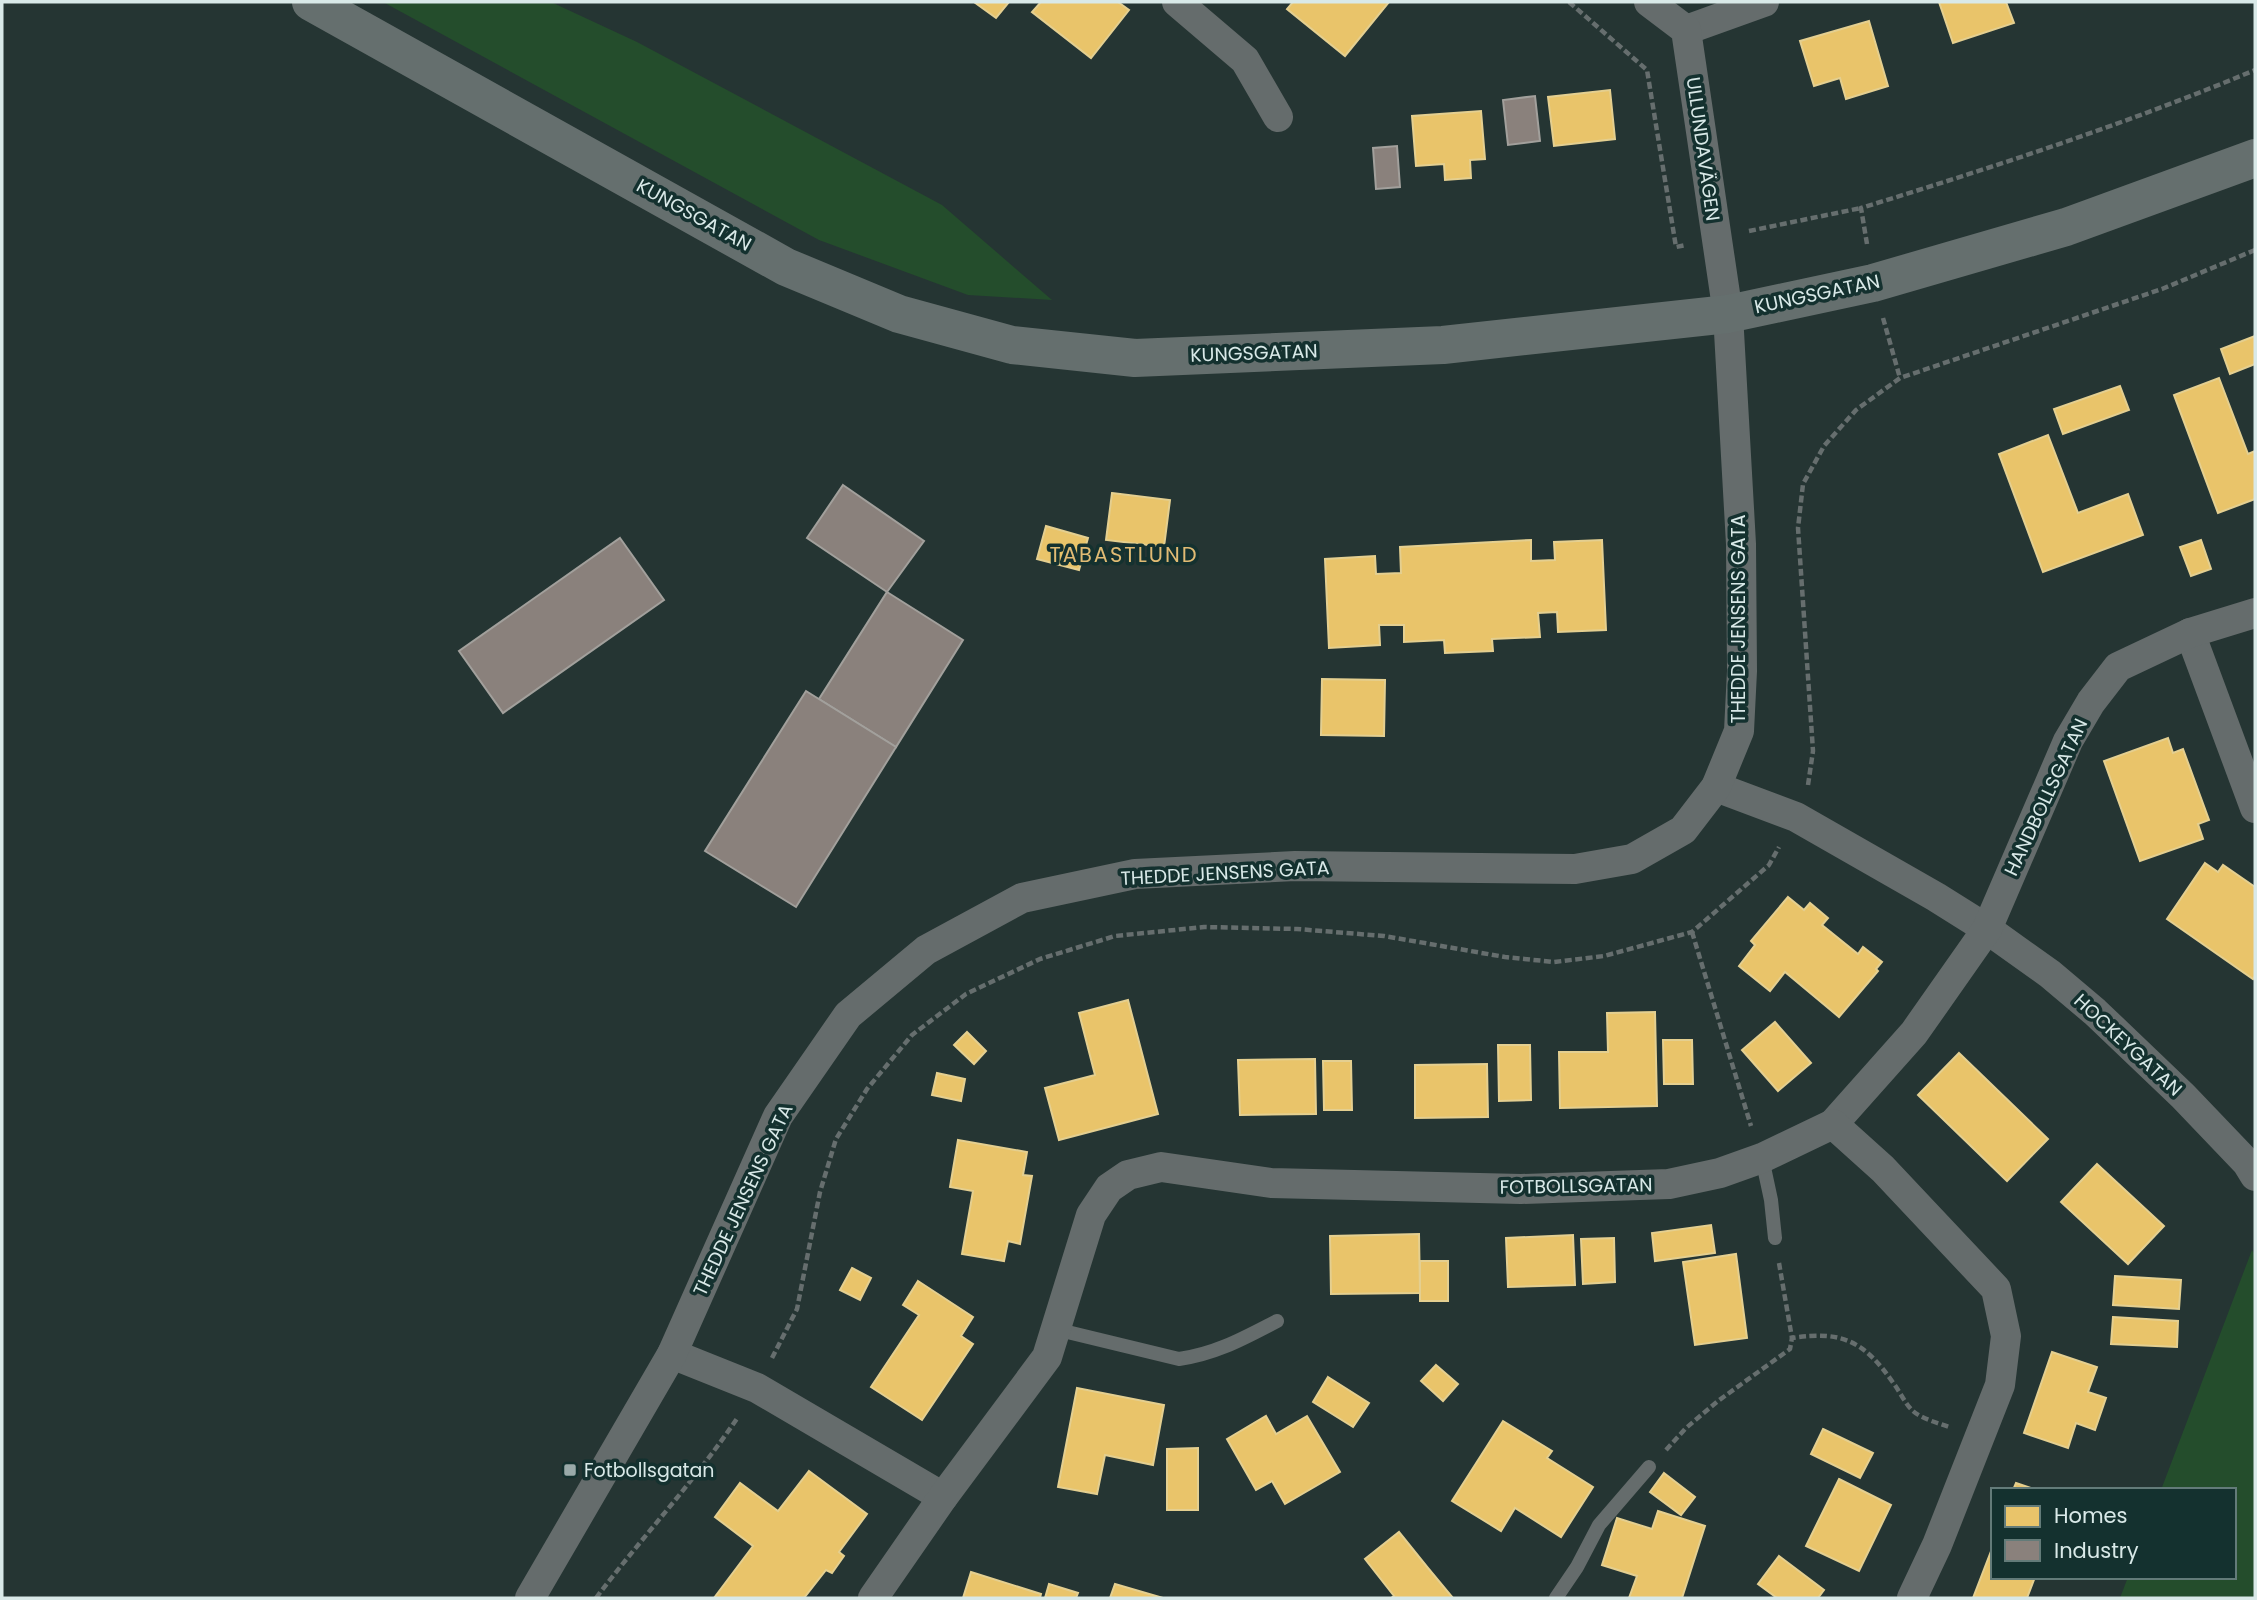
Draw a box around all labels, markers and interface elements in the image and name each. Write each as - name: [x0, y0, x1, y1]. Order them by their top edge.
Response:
- street label: ULLUNDAVÄGEN: [1680, 75, 1726, 223]
- street label: KUNGSGATAN: [632, 172, 756, 258]
- street label: KUNGSGATAN: [1752, 268, 1882, 320]
- street label: KUNGSGATAN: [1190, 337, 1318, 369]
- street label: THEDDE JENSENS GATA: [1725, 514, 1752, 724]
- district label: TABASTLUND: [1049, 540, 1199, 569]
- street label: HANDBOLLSGATAN: [1998, 714, 2094, 880]
- street label: THEDDE JENSENS GATA: [1120, 854, 1330, 892]
- street label: HOCKEYGATAN: [2068, 988, 2188, 1102]
- street label: THEDDE JENSENS GATA: [687, 1099, 800, 1301]
- street label: FOTBOLLSGATAN: [1499, 1171, 1653, 1201]
- place label: Fotbollsgatan: [584, 1457, 715, 1484]
- marker: Fotbollsgatan: [562, 1462, 578, 1478]
- legend: [1991, 1488, 2236, 1579]
- text: Homes: [2054, 1501, 2128, 1530]
- text: Industry: [2054, 1536, 2139, 1565]

